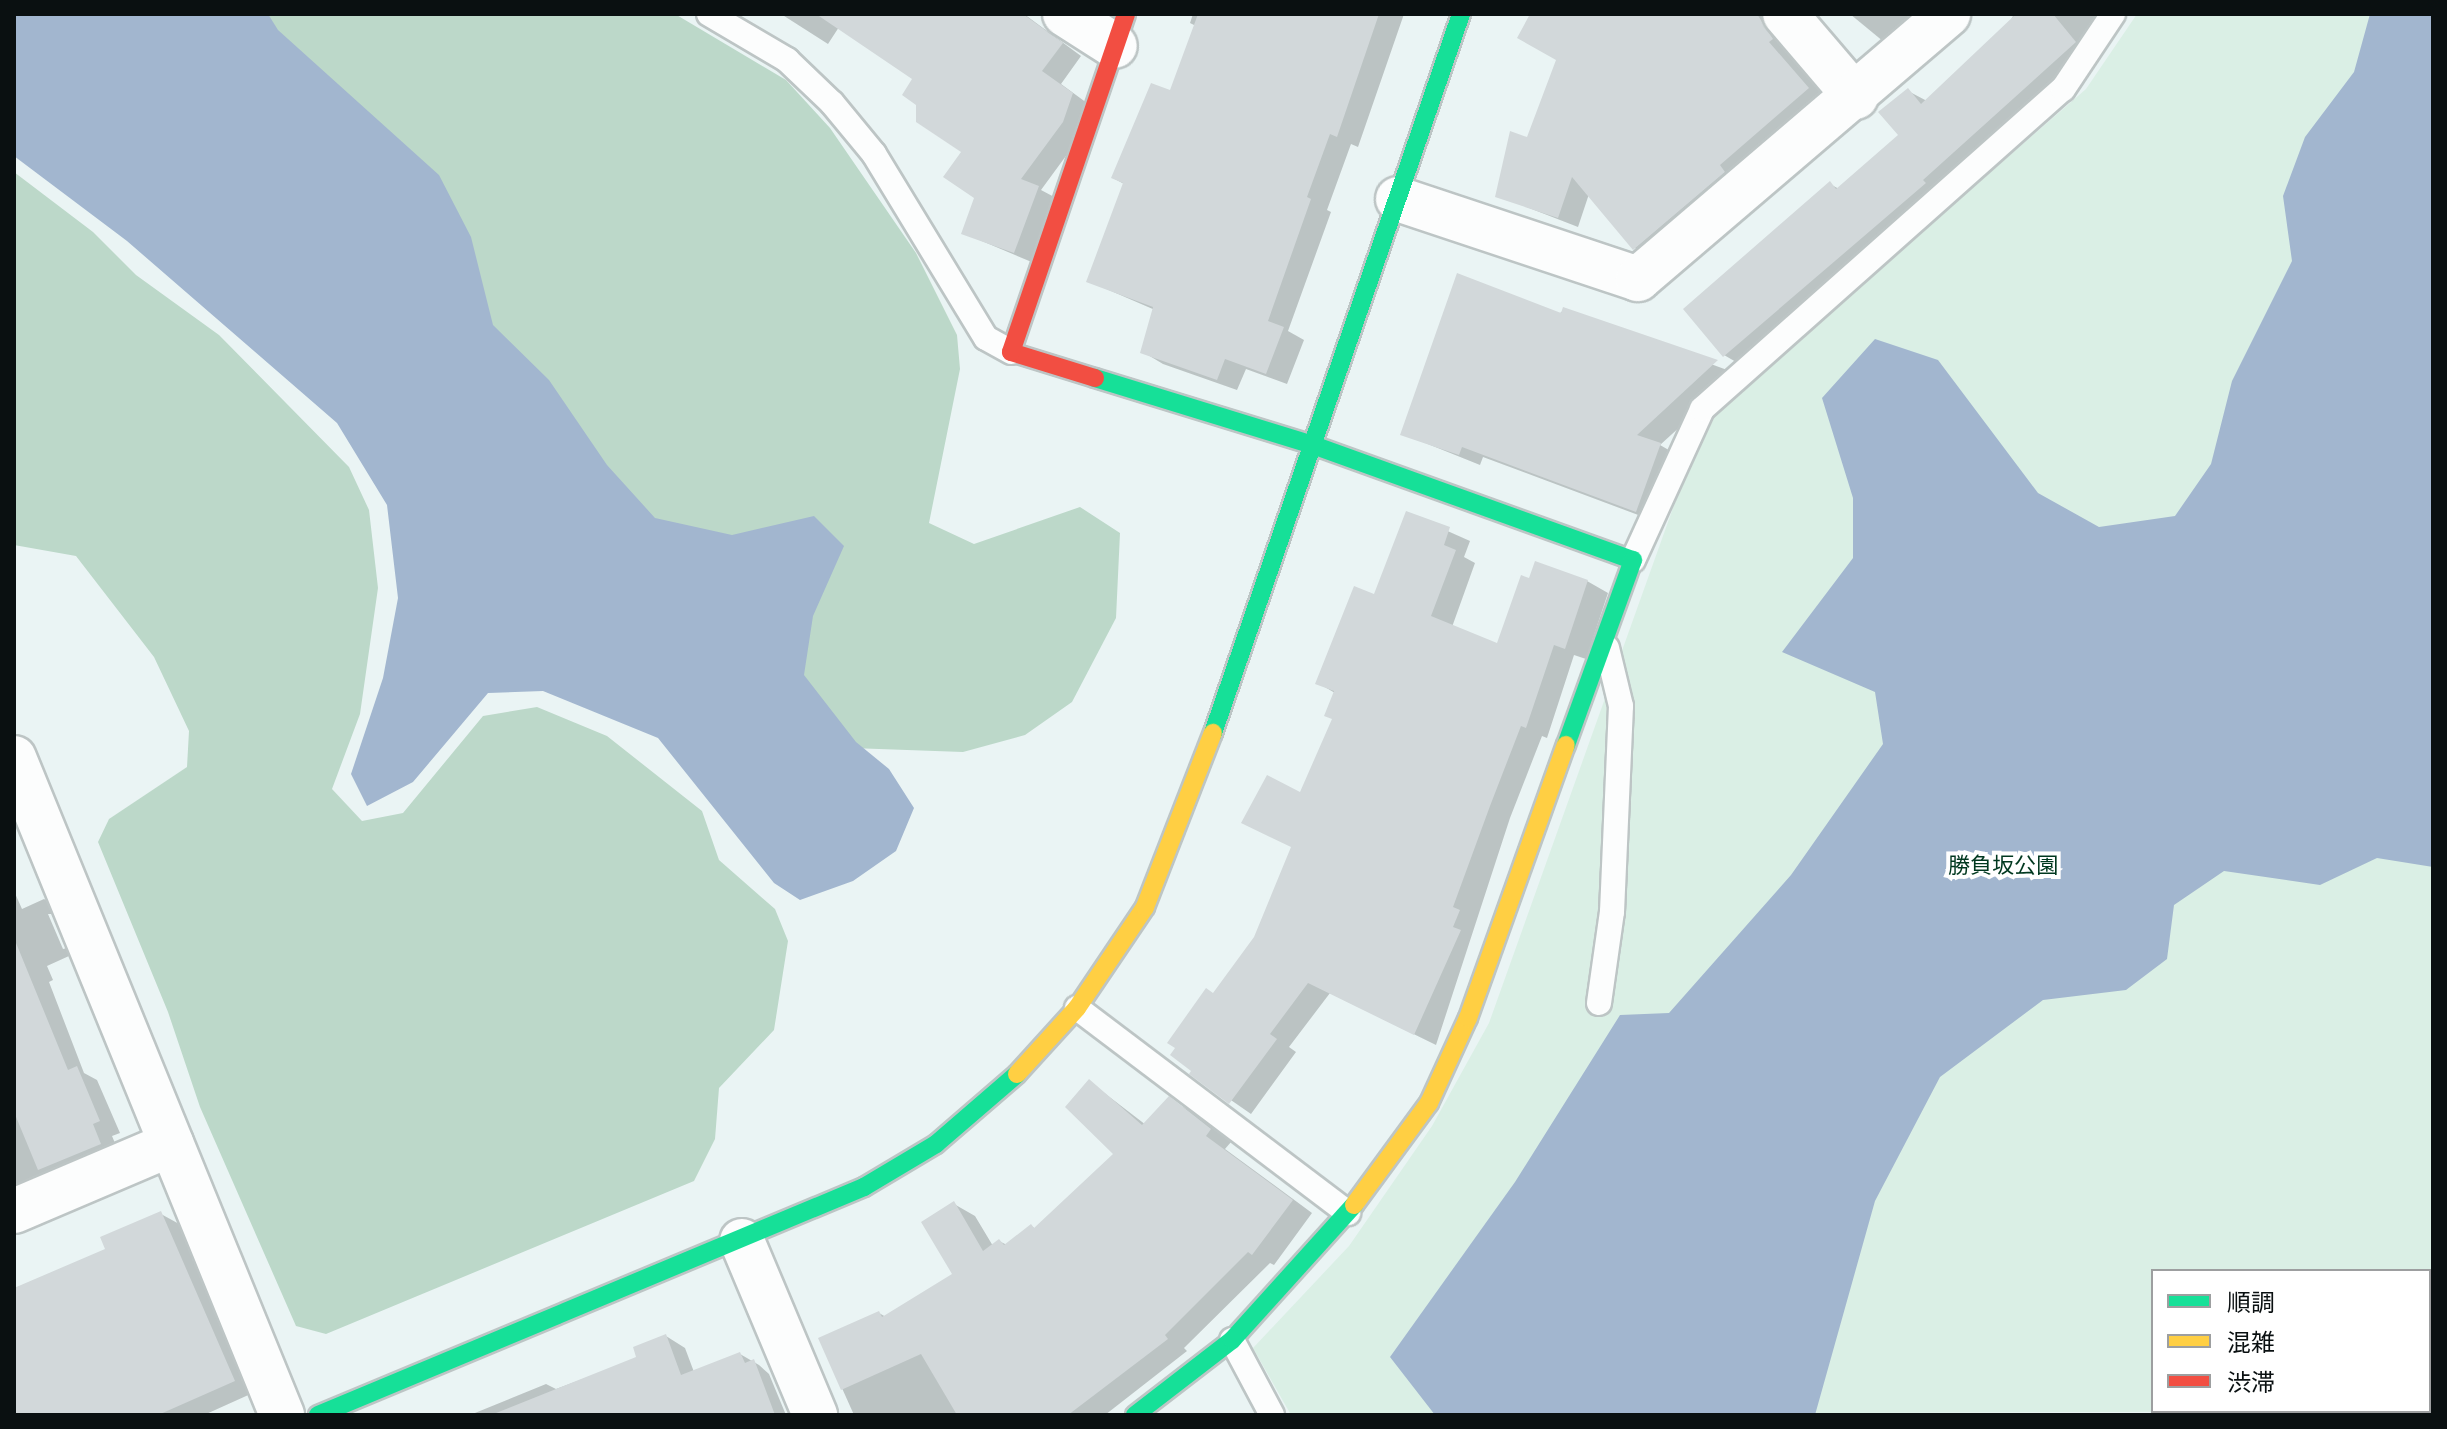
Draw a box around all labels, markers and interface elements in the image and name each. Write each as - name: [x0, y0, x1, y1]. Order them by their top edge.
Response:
- park label: 勝負坂公園: [1948, 853, 2058, 879]
- legend: [2151, 1269, 2431, 1413]
- text: 順調: [2227, 1285, 2275, 1320]
- text: 混雑: [2227, 1325, 2275, 1360]
- text: 渋滞: [2227, 1365, 2275, 1400]

